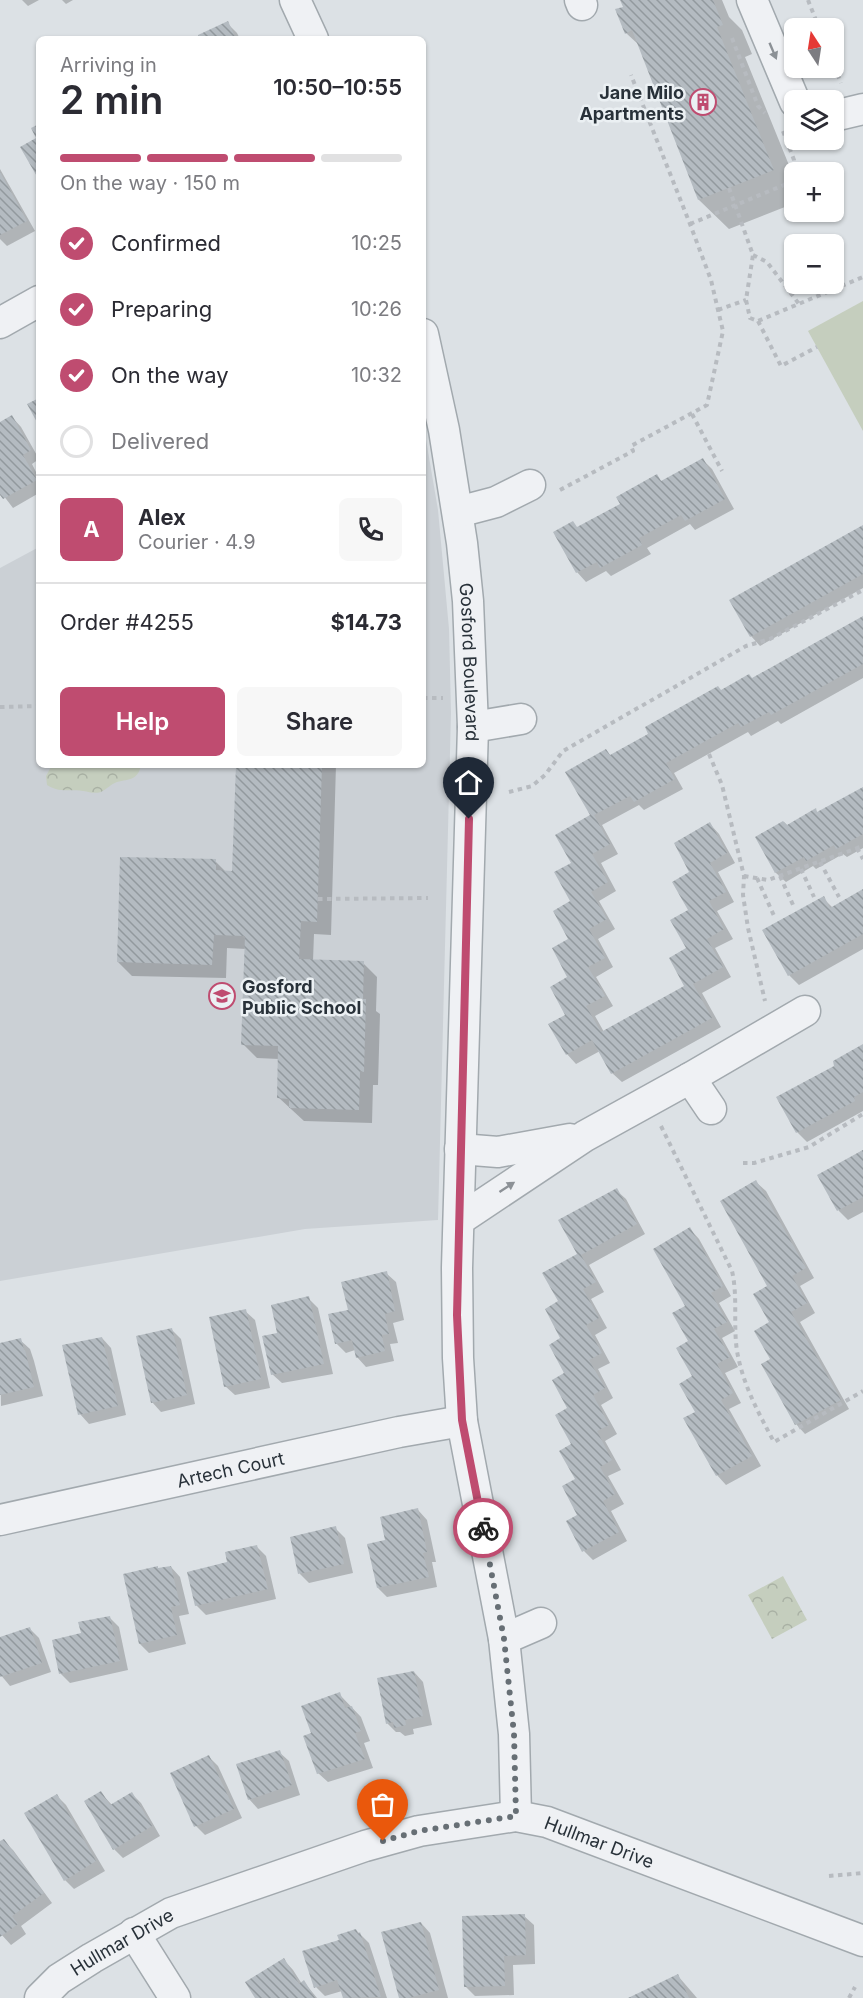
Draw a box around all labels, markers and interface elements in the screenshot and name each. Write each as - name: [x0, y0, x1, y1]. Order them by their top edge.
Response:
- north arrow: [784, 18, 844, 78]
- map controls: [784, 18, 844, 294]
- one-way arrow: [769, 42, 778, 60]
- text: Arriving in: [60, 53, 157, 77]
- text: 10:50–10:55: [273, 74, 402, 100]
- text: 2 min: [60, 76, 163, 123]
- place label: Jane Milo Apartments: [579, 82, 684, 124]
- building icon: Jane Milo Apartments: [688, 87, 718, 117]
- button: layers: [784, 90, 844, 150]
- button: +: [784, 162, 844, 222]
- text: On the way · 150 m: [60, 171, 240, 195]
- icon: check: [60, 227, 93, 260]
- text: Confirmed: [111, 230, 221, 256]
- text: 10:25: [351, 231, 402, 255]
- button: −: [784, 234, 844, 294]
- icon: check: [60, 293, 93, 326]
- text: Preparing: [111, 296, 212, 322]
- text: 10:26: [351, 297, 402, 321]
- icon: check: [60, 359, 93, 392]
- text: On the way: [111, 362, 229, 388]
- text: 10:32: [351, 363, 402, 387]
- text: Delivered: [111, 428, 209, 454]
- button: phone: [339, 498, 402, 561]
- text: Alex: [138, 504, 186, 530]
- text: A: [83, 516, 100, 542]
- text: Courier · 4.9: [138, 530, 256, 554]
- street label: Gosford Boulevard: [456, 582, 484, 742]
- text: Order #4255: [60, 609, 194, 635]
- text: $14.73: [331, 609, 402, 635]
- button: Help: [60, 687, 225, 756]
- button: Share: [237, 687, 402, 756]
- pin: [443, 757, 494, 819]
- icon: home: [452, 766, 485, 799]
- place label: Gosford Public School: [242, 976, 361, 1018]
- school or university icon: Gosford Public School: [207, 981, 237, 1011]
- one-way arrow: [499, 1181, 515, 1192]
- street label: Artech Court: [175, 1447, 286, 1491]
- courier: [453, 1498, 513, 1558]
- icon: bike: [467, 1512, 500, 1545]
- pin: [357, 1779, 408, 1841]
- icon: bag: [366, 1788, 399, 1821]
- street label: Hullmar Drive: [542, 1812, 657, 1872]
- street label: Hullmar Drive: [66, 1904, 177, 1980]

